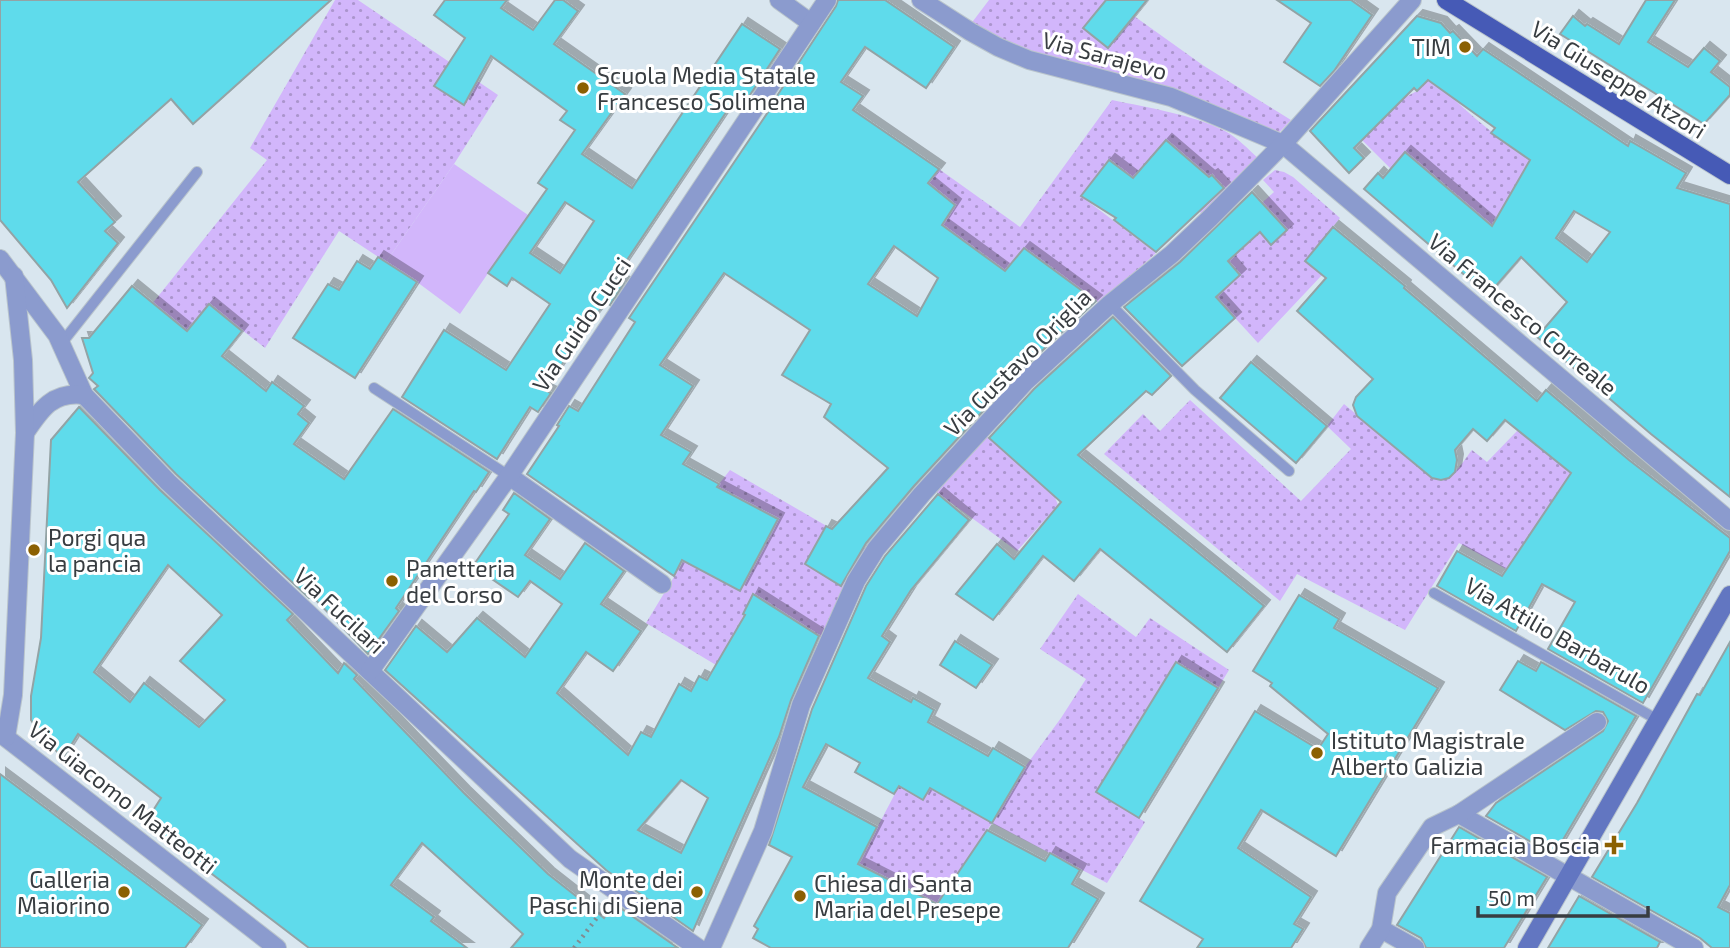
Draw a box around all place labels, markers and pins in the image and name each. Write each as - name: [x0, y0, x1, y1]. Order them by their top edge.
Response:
- place label: TIM: [1411, 33, 1451, 61]
- marker: TIM: [1457, 39, 1473, 55]
- place label: Scuola Media Statale Francesco Solimena: [597, 61, 816, 115]
- marker: Scuola Media Statale Francesco Solimena: [575, 80, 591, 96]
- place label: Porgi qua la pancia: [48, 523, 146, 577]
- marker: Porgi qua la pancia: [26, 542, 42, 558]
- place label: Panetteria del Corso: [406, 554, 515, 608]
- marker: Panetteria del Corso: [384, 573, 400, 589]
- place label: Istituto Magistrale Alberto Galizia: [1331, 726, 1525, 780]
- marker: Istituto Magistrale Alberto Galizia: [1309, 745, 1325, 761]
- place label: Farmacia Boscia: [1430, 831, 1600, 859]
- marker: Farmacia Boscia: [1606, 837, 1622, 853]
- place label: Galleria Maiorino: [17, 865, 110, 919]
- place label: Monte dei Paschi di Siena: [529, 865, 683, 919]
- place label: Chiesa di Santa Maria del Presepe: [814, 869, 1001, 923]
- marker: Galleria Maiorino: [116, 884, 132, 900]
- marker: Monte dei Paschi di Siena: [689, 884, 705, 900]
- marker: Chiesa di Santa Maria del Presepe: [792, 888, 808, 904]

